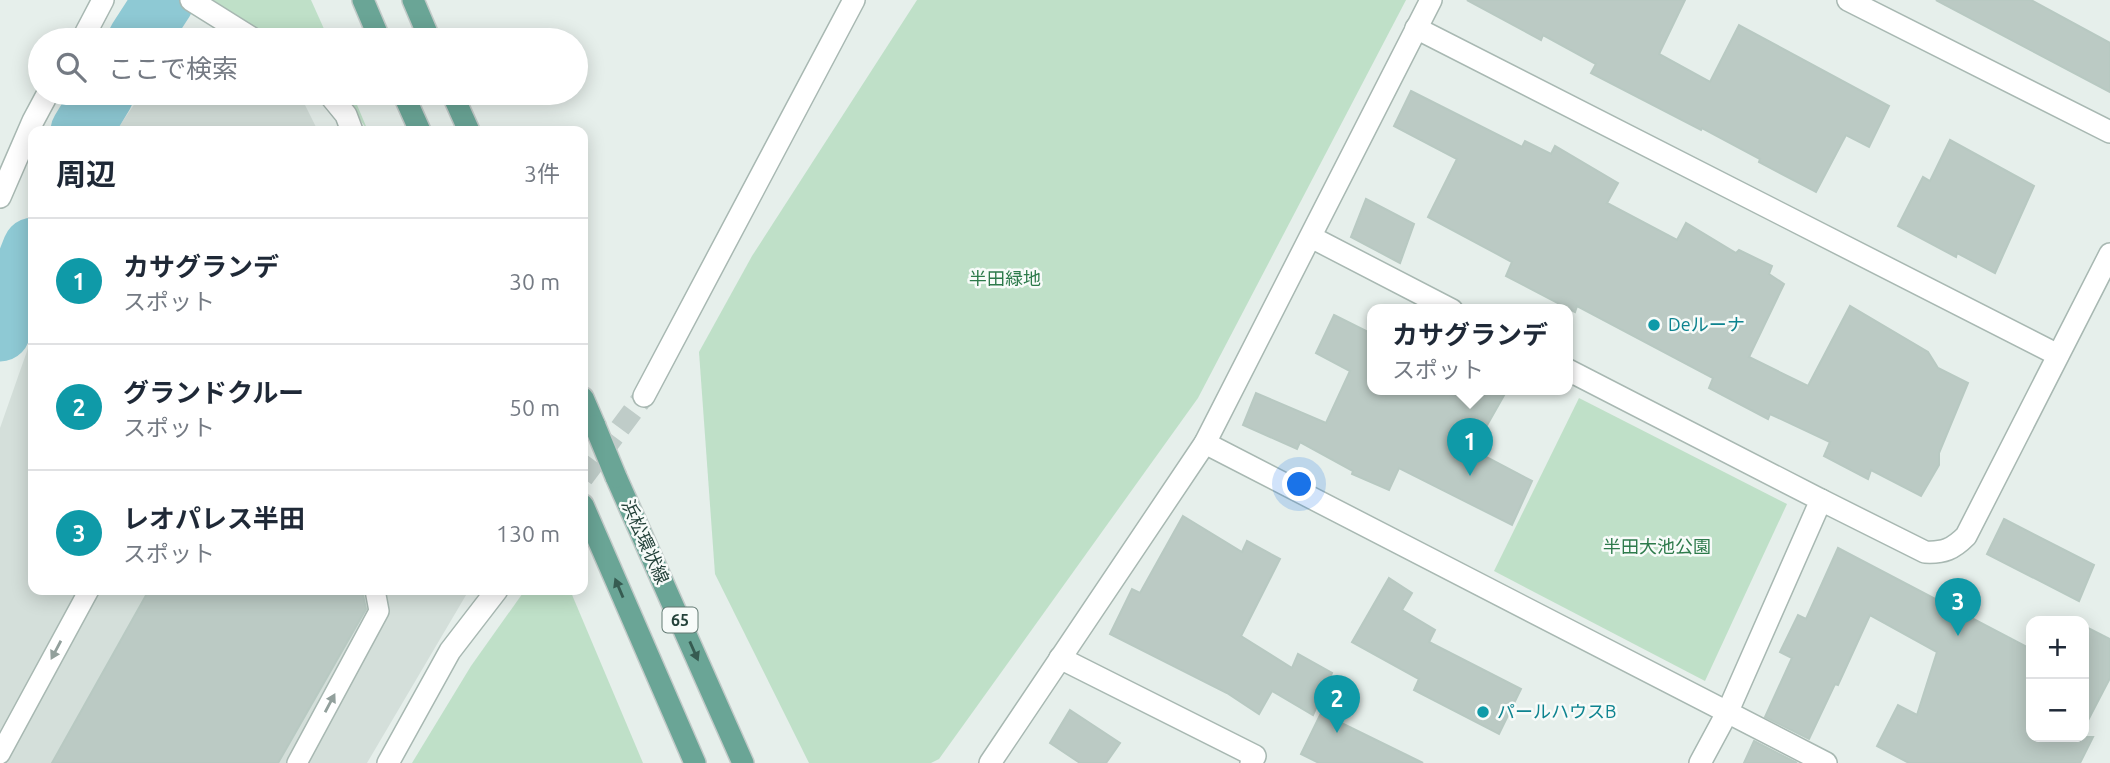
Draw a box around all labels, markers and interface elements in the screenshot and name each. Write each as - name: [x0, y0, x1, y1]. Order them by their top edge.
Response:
- search box: [28, 28, 588, 105]
- icon: search: [52, 48, 90, 86]
- text: ここで検索: [108, 54, 238, 83]
- text: 周辺: [56, 157, 116, 191]
- text: 3件: [524, 161, 560, 186]
- text: カサグランデ: [123, 252, 279, 281]
- park label: 半田緑地: [969, 268, 1041, 288]
- text: 1: [73, 269, 85, 294]
- text: 30 m: [509, 269, 560, 294]
- text: スポット: [123, 289, 215, 314]
- popup: [1367, 304, 1573, 395]
- place label: Deルーナ: [1668, 314, 1745, 334]
- marker: Deルーナ: [1646, 317, 1662, 333]
- text: カサグランデ: [1392, 320, 1548, 349]
- text: スポット: [1392, 357, 1484, 382]
- text: グランドクルー: [123, 378, 304, 407]
- text: 2: [73, 395, 85, 420]
- text: 50 m: [509, 395, 560, 420]
- text: スポット: [123, 415, 215, 440]
- pin: 1: [1447, 418, 1493, 476]
- your location: [1282, 467, 1316, 501]
- street label: 浜松環状線: [618, 496, 673, 587]
- text: レオパレス半田: [123, 504, 305, 533]
- text: 3: [73, 521, 85, 546]
- text: 130 m: [496, 521, 560, 546]
- park label: 半田大池公園: [1603, 536, 1711, 556]
- text: スポット: [123, 541, 215, 566]
- one-way arrow: [613, 578, 625, 598]
- pin: 3: [1935, 578, 1981, 636]
- road number: 65: [662, 608, 698, 632]
- map controls: [2026, 616, 2089, 742]
- button: +: [2026, 616, 2089, 679]
- one-way arrow: [50, 640, 62, 660]
- one-way arrow: [688, 641, 700, 661]
- pin: 2: [1314, 675, 1360, 733]
- button: −: [2026, 679, 2089, 742]
- one-way arrow: [324, 693, 335, 713]
- place label: パールハウスB: [1497, 701, 1616, 721]
- marker: パールハウスB: [1475, 704, 1491, 720]

